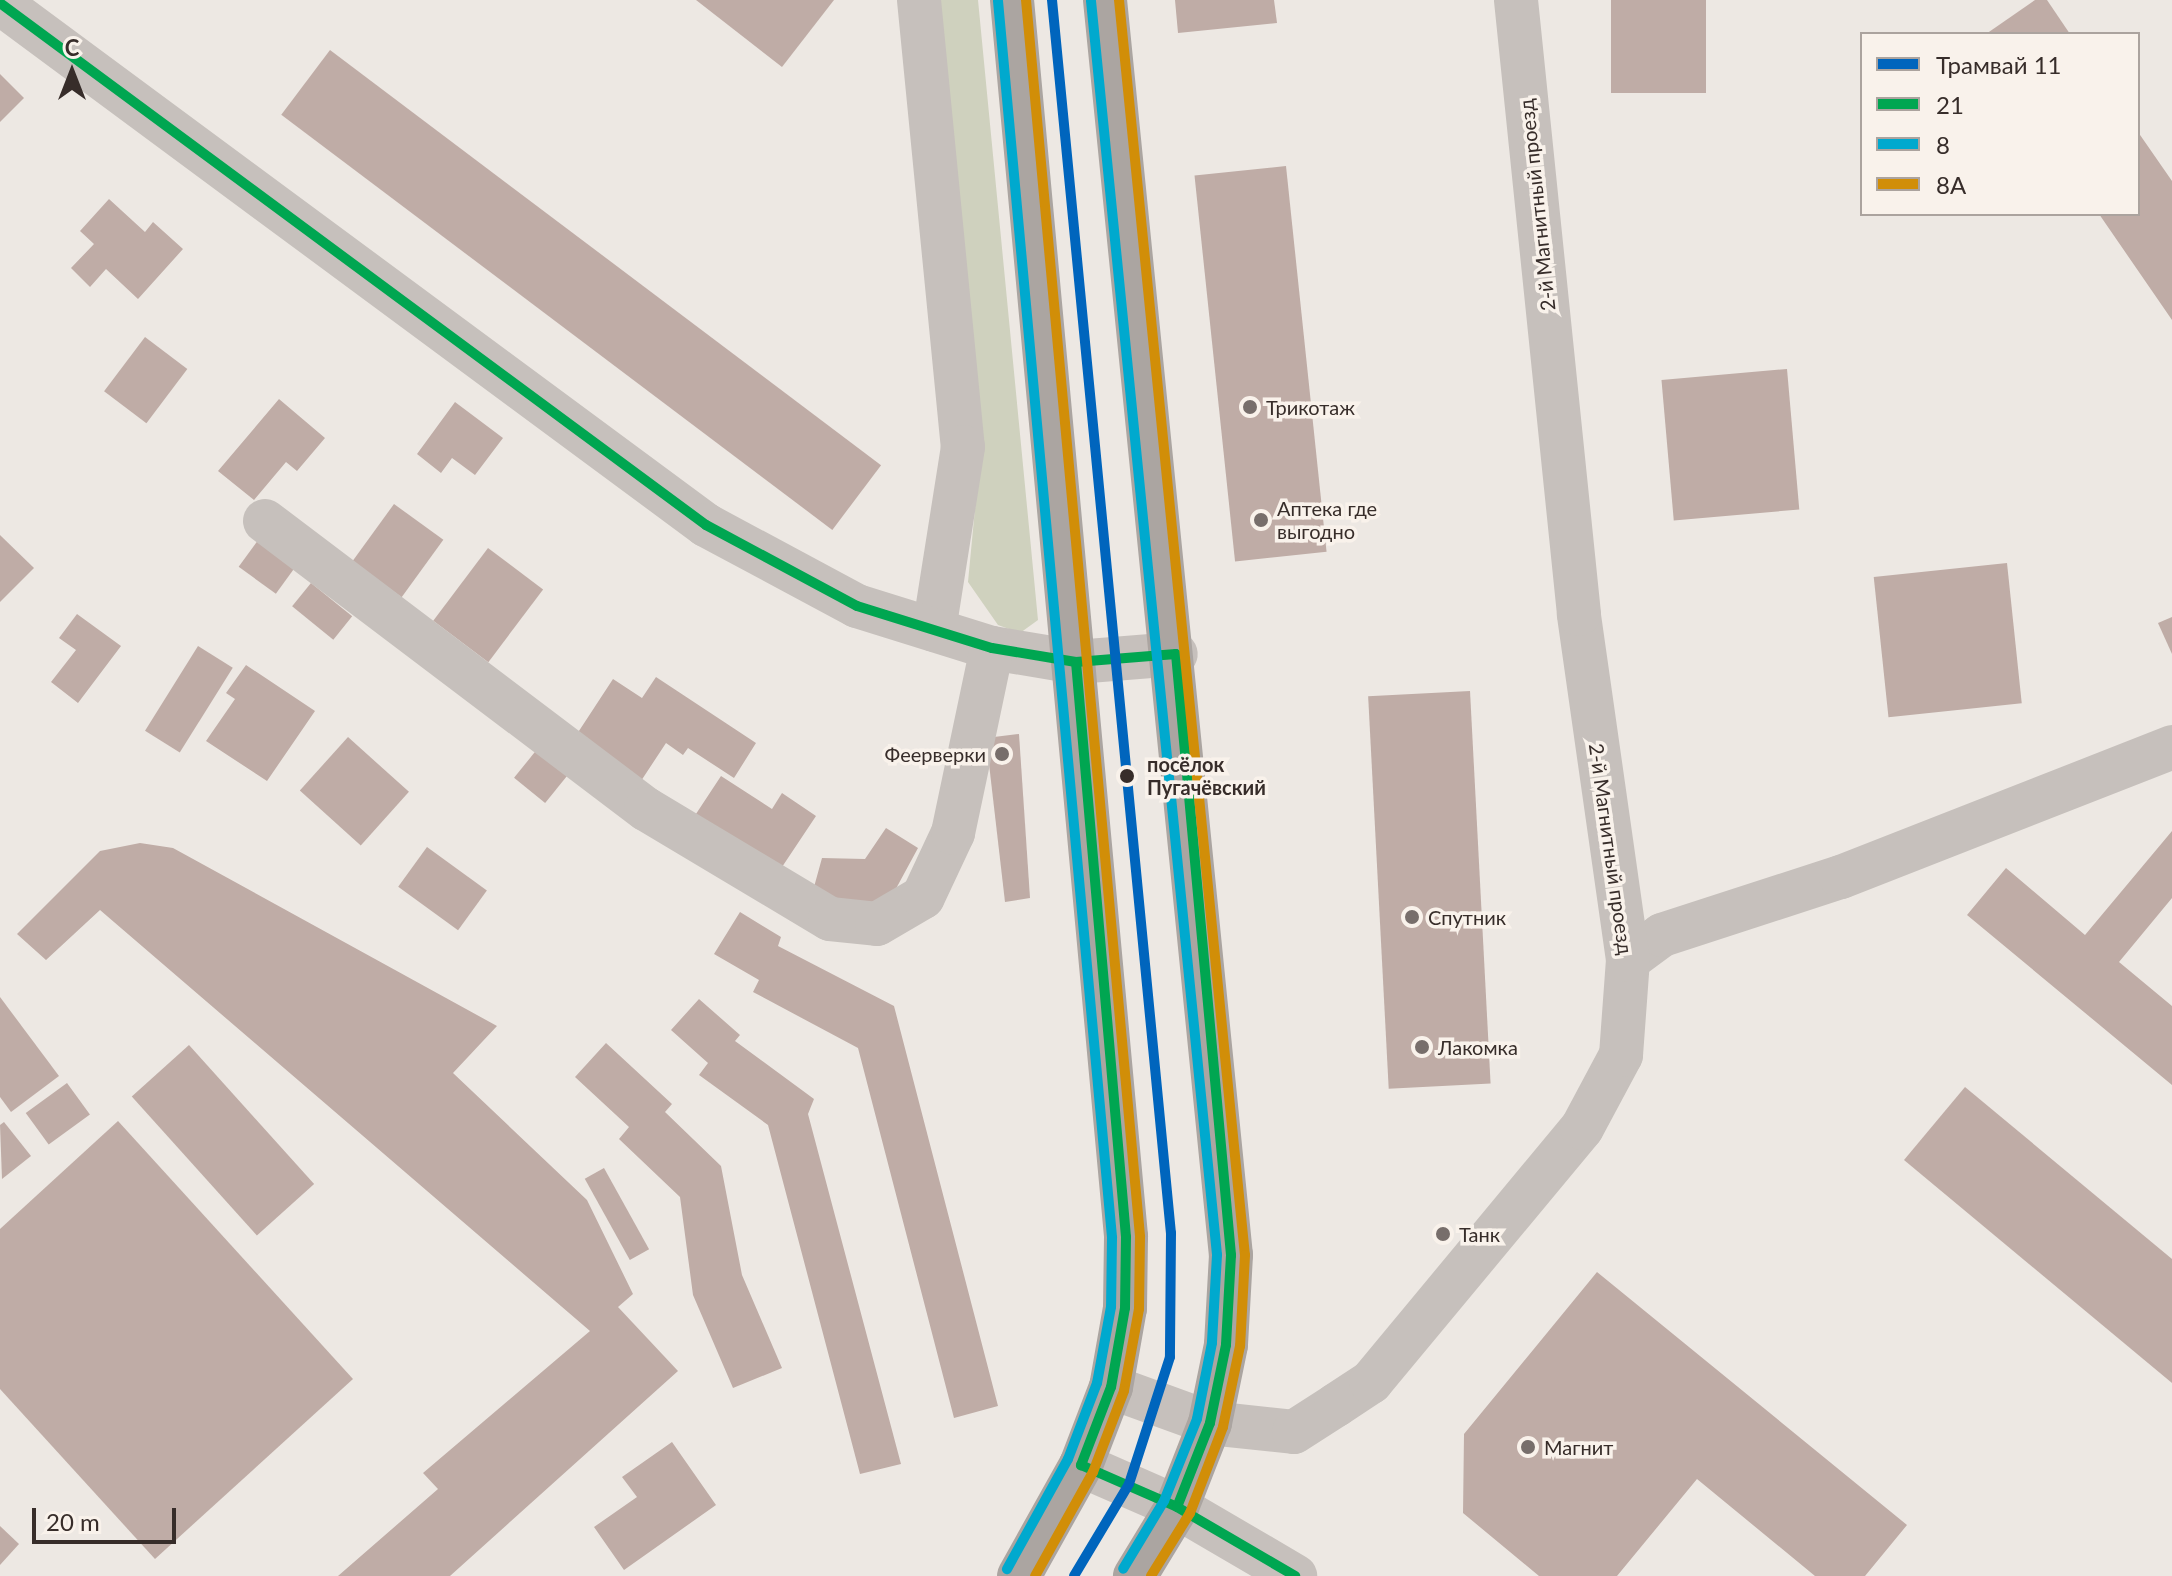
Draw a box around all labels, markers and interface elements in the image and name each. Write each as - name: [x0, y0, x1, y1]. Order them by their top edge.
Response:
- north arrow: [32, 32, 112, 112]
- legend: [1860, 32, 2140, 216]
- text: С: [65, 34, 79, 61]
- text: Трамвай 11: [1936, 50, 2061, 79]
- text: 21: [1936, 90, 1964, 119]
- street label: 2-й Магнитный проезд: [1514, 98, 1560, 312]
- text: 8: [1936, 130, 1950, 159]
- text: 8А: [1936, 170, 1966, 199]
- place label: Трикотаж: [1266, 395, 1355, 419]
- marker: Трикотаж: [1241, 398, 1259, 416]
- place label: Аптека где выгодно: [1277, 496, 1377, 543]
- marker: Аптека где выгодно: [1252, 511, 1270, 529]
- place label: Феерверки: [885, 742, 986, 766]
- street label: 2-й Магнитный проезд: [1584, 742, 1638, 956]
- marker: Феерверки: [993, 745, 1011, 763]
- place label: посёлок Пугачёвский: [1147, 752, 1266, 799]
- marker: посёлок Пугачёвский: [1114, 763, 1140, 789]
- place label: Спутник: [1428, 905, 1506, 929]
- marker: Спутник: [1403, 908, 1421, 926]
- place label: Лакомка: [1438, 1035, 1518, 1059]
- marker: Лакомка: [1413, 1038, 1431, 1056]
- place label: Танк: [1459, 1222, 1500, 1246]
- marker: Танк: [1434, 1225, 1452, 1243]
- place label: Магнит: [1544, 1435, 1613, 1459]
- marker: Магнит: [1519, 1438, 1537, 1456]
- scale bar: [36, 1492, 180, 1542]
- text: 20 m: [46, 1507, 100, 1536]

